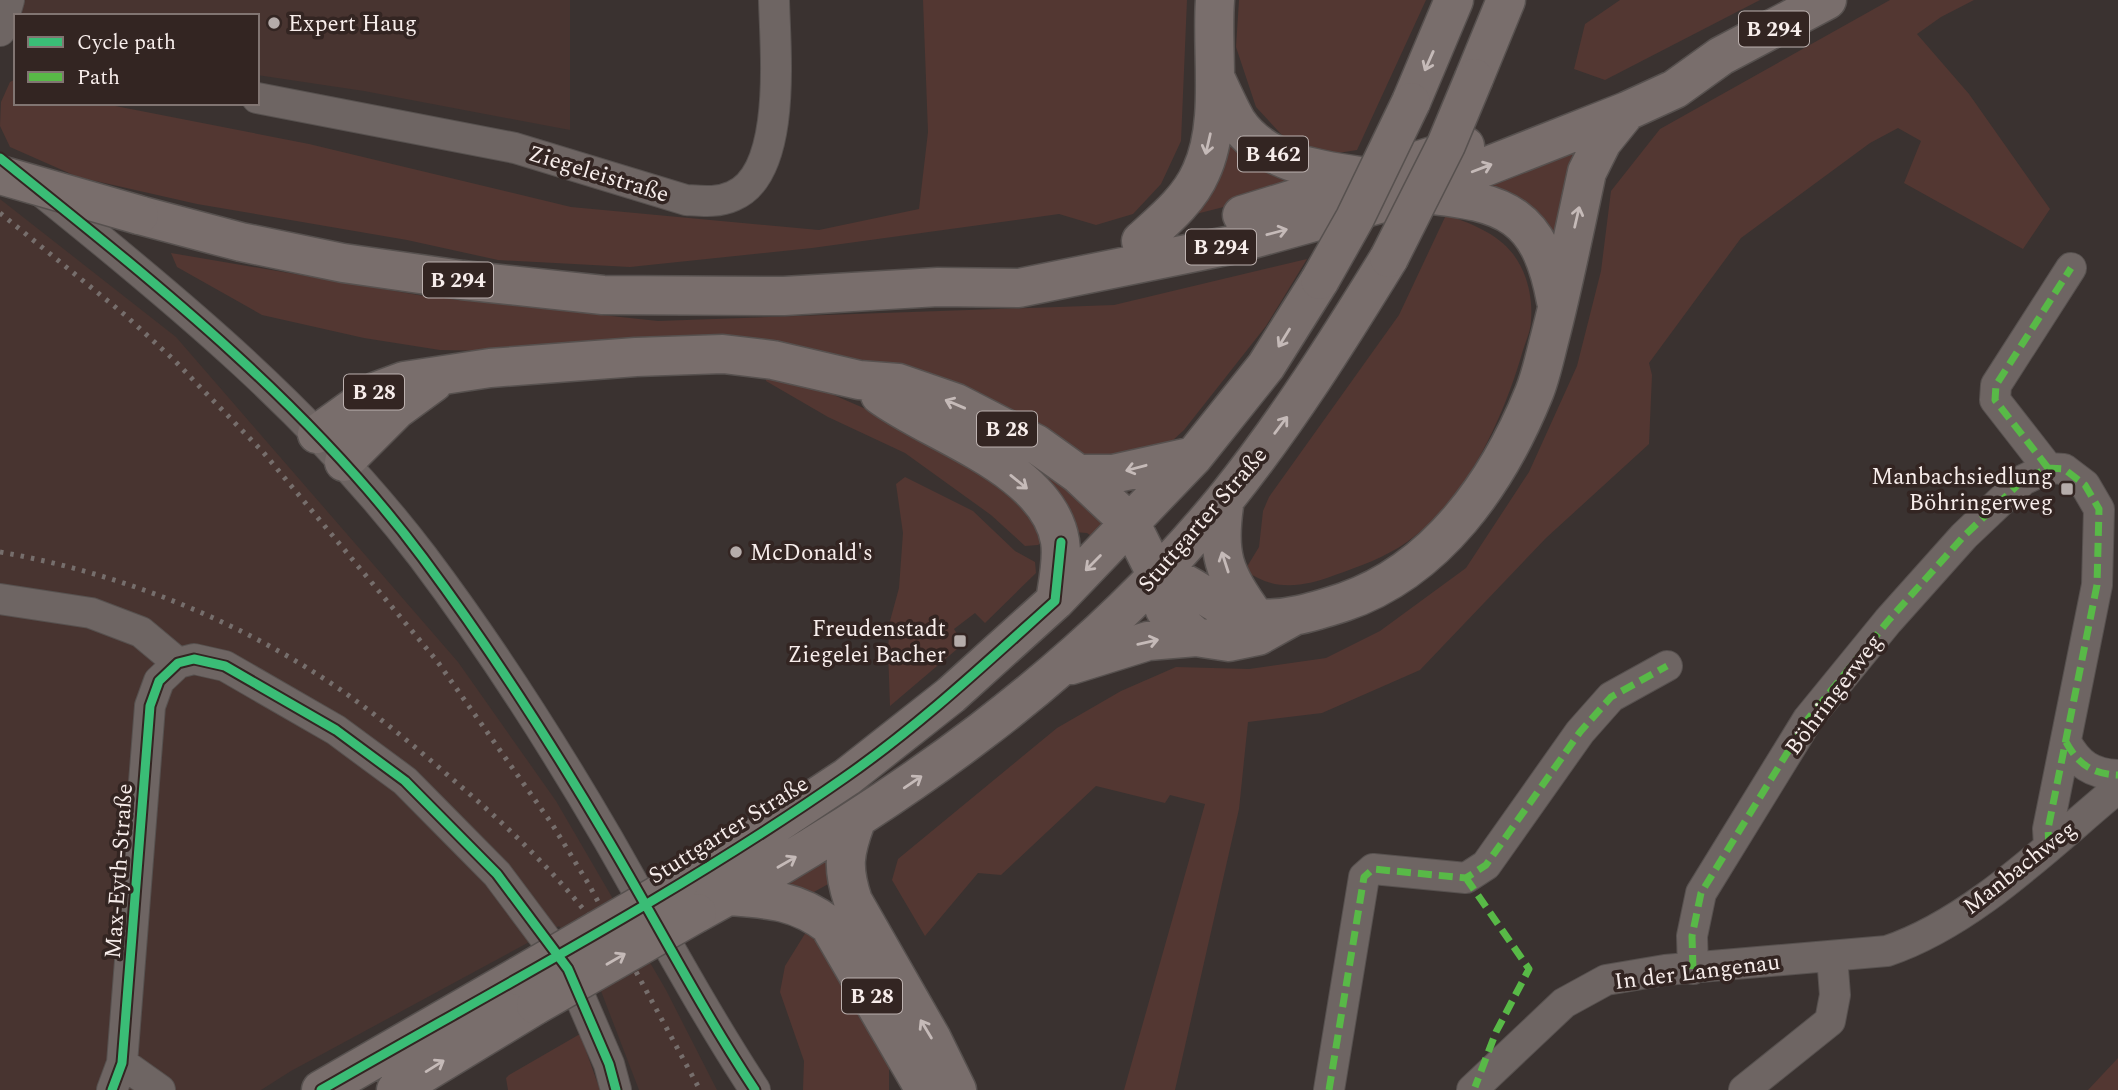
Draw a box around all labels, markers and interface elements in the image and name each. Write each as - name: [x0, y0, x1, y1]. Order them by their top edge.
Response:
- place label: Expert Haug: [288, 7, 417, 42]
- road number: B 294: [1739, 12, 1809, 46]
- legend: [14, 14, 259, 105]
- marker: Expert Haug: [266, 15, 282, 31]
- text: Cycle path: [77, 27, 176, 59]
- one-way arrow: [1422, 50, 1435, 72]
- text: Path: [77, 62, 120, 94]
- one-way arrow: [1201, 132, 1215, 155]
- street label: Ziegeleistraße: [524, 136, 673, 212]
- road number: B 462: [1238, 136, 1308, 172]
- one-way arrow: [1471, 161, 1493, 174]
- one-way arrow: [1571, 206, 1585, 229]
- one-way arrow: [1266, 225, 1288, 238]
- road number: B 294: [1186, 230, 1256, 264]
- road number: B 294: [423, 262, 493, 298]
- one-way arrow: [1276, 327, 1290, 347]
- road number: B 28: [344, 374, 404, 410]
- one-way arrow: [944, 396, 966, 409]
- road number: B 28: [977, 412, 1037, 446]
- one-way arrow: [1273, 417, 1288, 435]
- street label: Stuttgarter Straße: [1130, 439, 1276, 601]
- place label: Manbachsiedlung Böhringerweg: [1871, 460, 2053, 521]
- one-way arrow: [1125, 462, 1148, 475]
- one-way arrow: [1010, 474, 1028, 490]
- marker: Manbachsiedlung Böhringerweg: [2059, 481, 2075, 497]
- place label: McDonald's: [750, 536, 873, 571]
- marker: McDonald's: [728, 544, 744, 560]
- one-way arrow: [1218, 552, 1230, 574]
- one-way arrow: [1085, 554, 1102, 571]
- place label: Freudenstadt Ziegelei Bacher: [787, 612, 946, 673]
- street label: Böhringerweg: [1777, 627, 1892, 763]
- marker: Freudenstadt Ziegelei Bacher: [952, 633, 968, 649]
- one-way arrow: [1136, 635, 1158, 648]
- street label: Stuttgarter Straße: [642, 767, 816, 894]
- one-way arrow: [903, 775, 922, 790]
- street label: Max-Eyth-Straße: [96, 782, 143, 960]
- street label: Manbachweg: [1956, 813, 2084, 924]
- one-way arrow: [776, 855, 797, 868]
- street label: In der Langenau: [1612, 945, 1782, 1000]
- one-way arrow: [606, 952, 626, 966]
- road number: B 28: [842, 978, 902, 1014]
- one-way arrow: [918, 1019, 932, 1039]
- one-way arrow: [425, 1058, 444, 1073]

